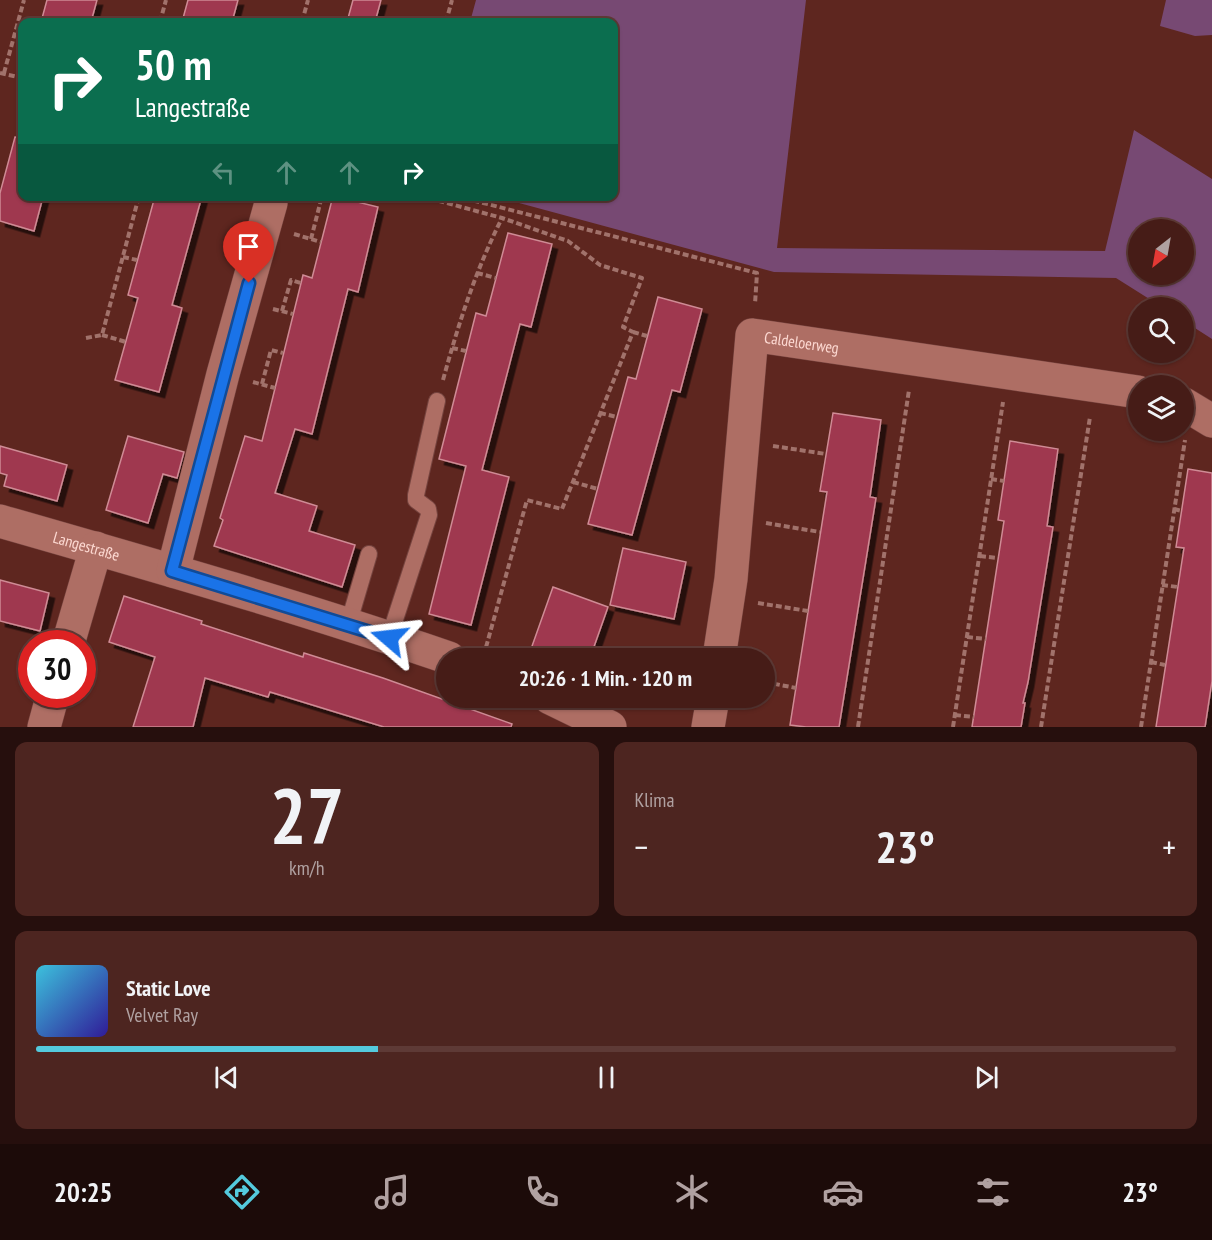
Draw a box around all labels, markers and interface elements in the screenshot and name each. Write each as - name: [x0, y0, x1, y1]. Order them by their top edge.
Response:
- text: 50 m: [135, 37, 212, 92]
- icon: right: [36, 42, 114, 120]
- text: Langestraße: [135, 90, 250, 124]
- icon: left: [207, 156, 240, 189]
- icon: ahead: [270, 156, 303, 189]
- icon: ahead: [333, 156, 366, 189]
- icon: right: [396, 156, 429, 189]
- north arrow: [1128, 219, 1194, 285]
- map controls: [1128, 219, 1194, 441]
- pin: [223, 221, 274, 283]
- icon: arrive: [232, 230, 265, 263]
- button: search: [1128, 297, 1194, 363]
- street label: Caldeloerweg: [763, 327, 840, 358]
- button: layers: [1128, 375, 1194, 441]
- street label: Langestraße: [51, 527, 122, 565]
- position arrow: [357, 606, 421, 670]
- speed limit sign: 30: [18, 630, 96, 708]
- text: 20:26 · 1 Min. · 120 m: [519, 664, 692, 692]
- text: 27: [269, 765, 344, 866]
- text: Klima: [635, 787, 674, 813]
- text: 23°: [876, 817, 935, 875]
- text: −: [635, 825, 648, 868]
- text: +: [1162, 825, 1176, 868]
- text: km/h: [289, 855, 324, 881]
- text: Static Love: [126, 974, 211, 1002]
- text: Velvet Ray: [126, 1002, 198, 1028]
- icon: previous: [210, 1061, 243, 1094]
- icon: pause: [590, 1061, 623, 1094]
- icon: next: [970, 1061, 1003, 1094]
- icon: directions: [221, 1171, 263, 1213]
- icon: music: [371, 1171, 413, 1213]
- icon: phone: [521, 1171, 563, 1213]
- icon: climate: [671, 1171, 713, 1213]
- icon: car: [822, 1171, 864, 1213]
- icon: filters: [972, 1171, 1014, 1213]
- text: 20:25: [54, 1175, 113, 1209]
- text: 23°: [1122, 1175, 1158, 1209]

